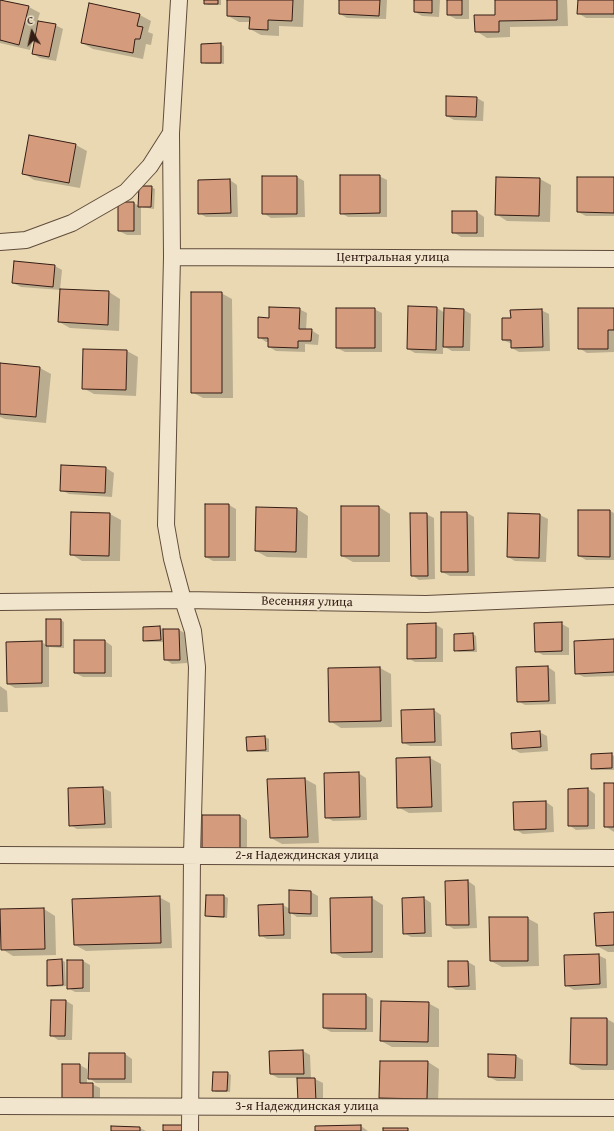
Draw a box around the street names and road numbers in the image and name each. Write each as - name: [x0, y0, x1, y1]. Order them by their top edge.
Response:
- street label: Центральная улица: [336, 250, 450, 266]
- street label: Весенняя улица: [261, 593, 353, 611]
- street label: 2-я Надеждинская улица: [235, 848, 379, 864]
- street label: 3-я Надеждинская улица: [235, 1099, 379, 1115]

